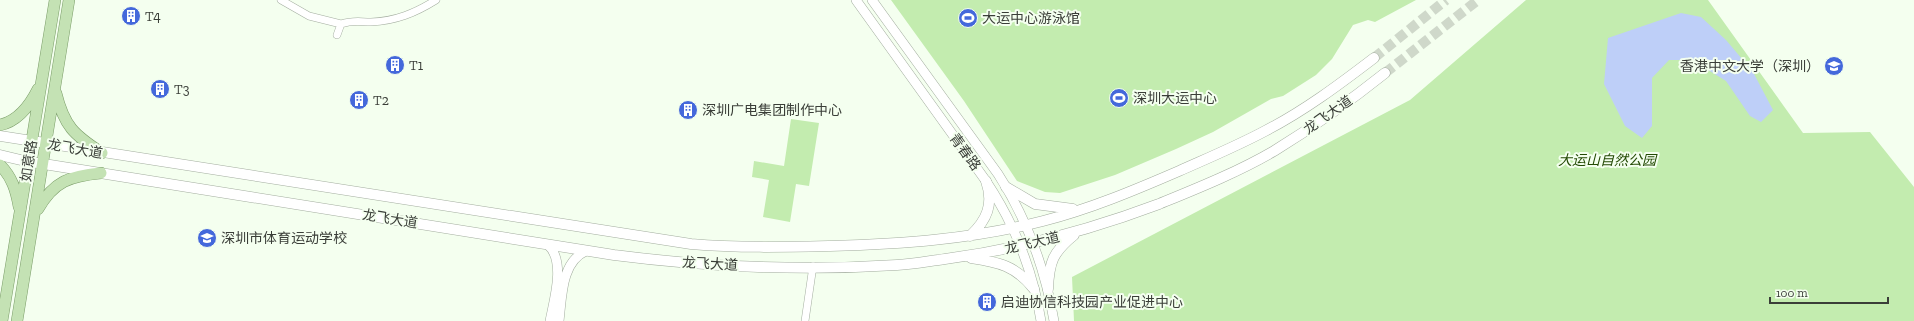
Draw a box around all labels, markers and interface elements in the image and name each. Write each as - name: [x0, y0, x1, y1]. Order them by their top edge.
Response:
- building icon: T4: [120, 5, 142, 27]
- sports icon: 大运中心游泳馆: [957, 7, 979, 29]
- place label: T4: [145, 8, 161, 25]
- place label: 大运中心游泳馆: [982, 10, 1080, 27]
- building icon: T1: [384, 54, 406, 76]
- school or university icon: 香港中文大学（深圳）: [1823, 55, 1845, 77]
- place label: T1: [409, 57, 424, 74]
- place label: 香港中文大学（深圳）: [1680, 58, 1820, 75]
- building icon: T3: [149, 78, 171, 100]
- place label: T3: [174, 81, 190, 98]
- sports icon: 深圳大运中心: [1108, 87, 1130, 109]
- building icon: T2: [348, 89, 370, 111]
- place label: 深圳大运中心: [1133, 90, 1217, 107]
- place label: T2: [373, 92, 389, 109]
- street label: 龙飞大道: [1300, 92, 1356, 138]
- building icon: 深圳广电集团制作中心: [677, 99, 699, 121]
- place label: 深圳广电集团制作中心: [702, 102, 842, 119]
- street label: 青春路: [946, 130, 984, 174]
- street label: 龙飞大道: [46, 136, 104, 162]
- street label: 如意路: [17, 139, 41, 183]
- park label: 大运山自然公园: [1558, 152, 1658, 169]
- street label: 龙飞大道: [361, 206, 419, 232]
- school or university icon: 深圳市体育运动学校: [196, 227, 218, 249]
- street label: 龙飞大道: [1003, 228, 1061, 258]
- place label: 深圳市体育运动学校: [221, 230, 347, 247]
- street label: 龙飞大道: [682, 254, 738, 274]
- scale bar: [1770, 279, 1888, 305]
- text: 100 m: [1776, 286, 1808, 300]
- building icon: 启迪协信科技园产业促进中心: [976, 291, 998, 313]
- place label: 启迪协信科技园产业促进中心: [1001, 294, 1183, 311]

